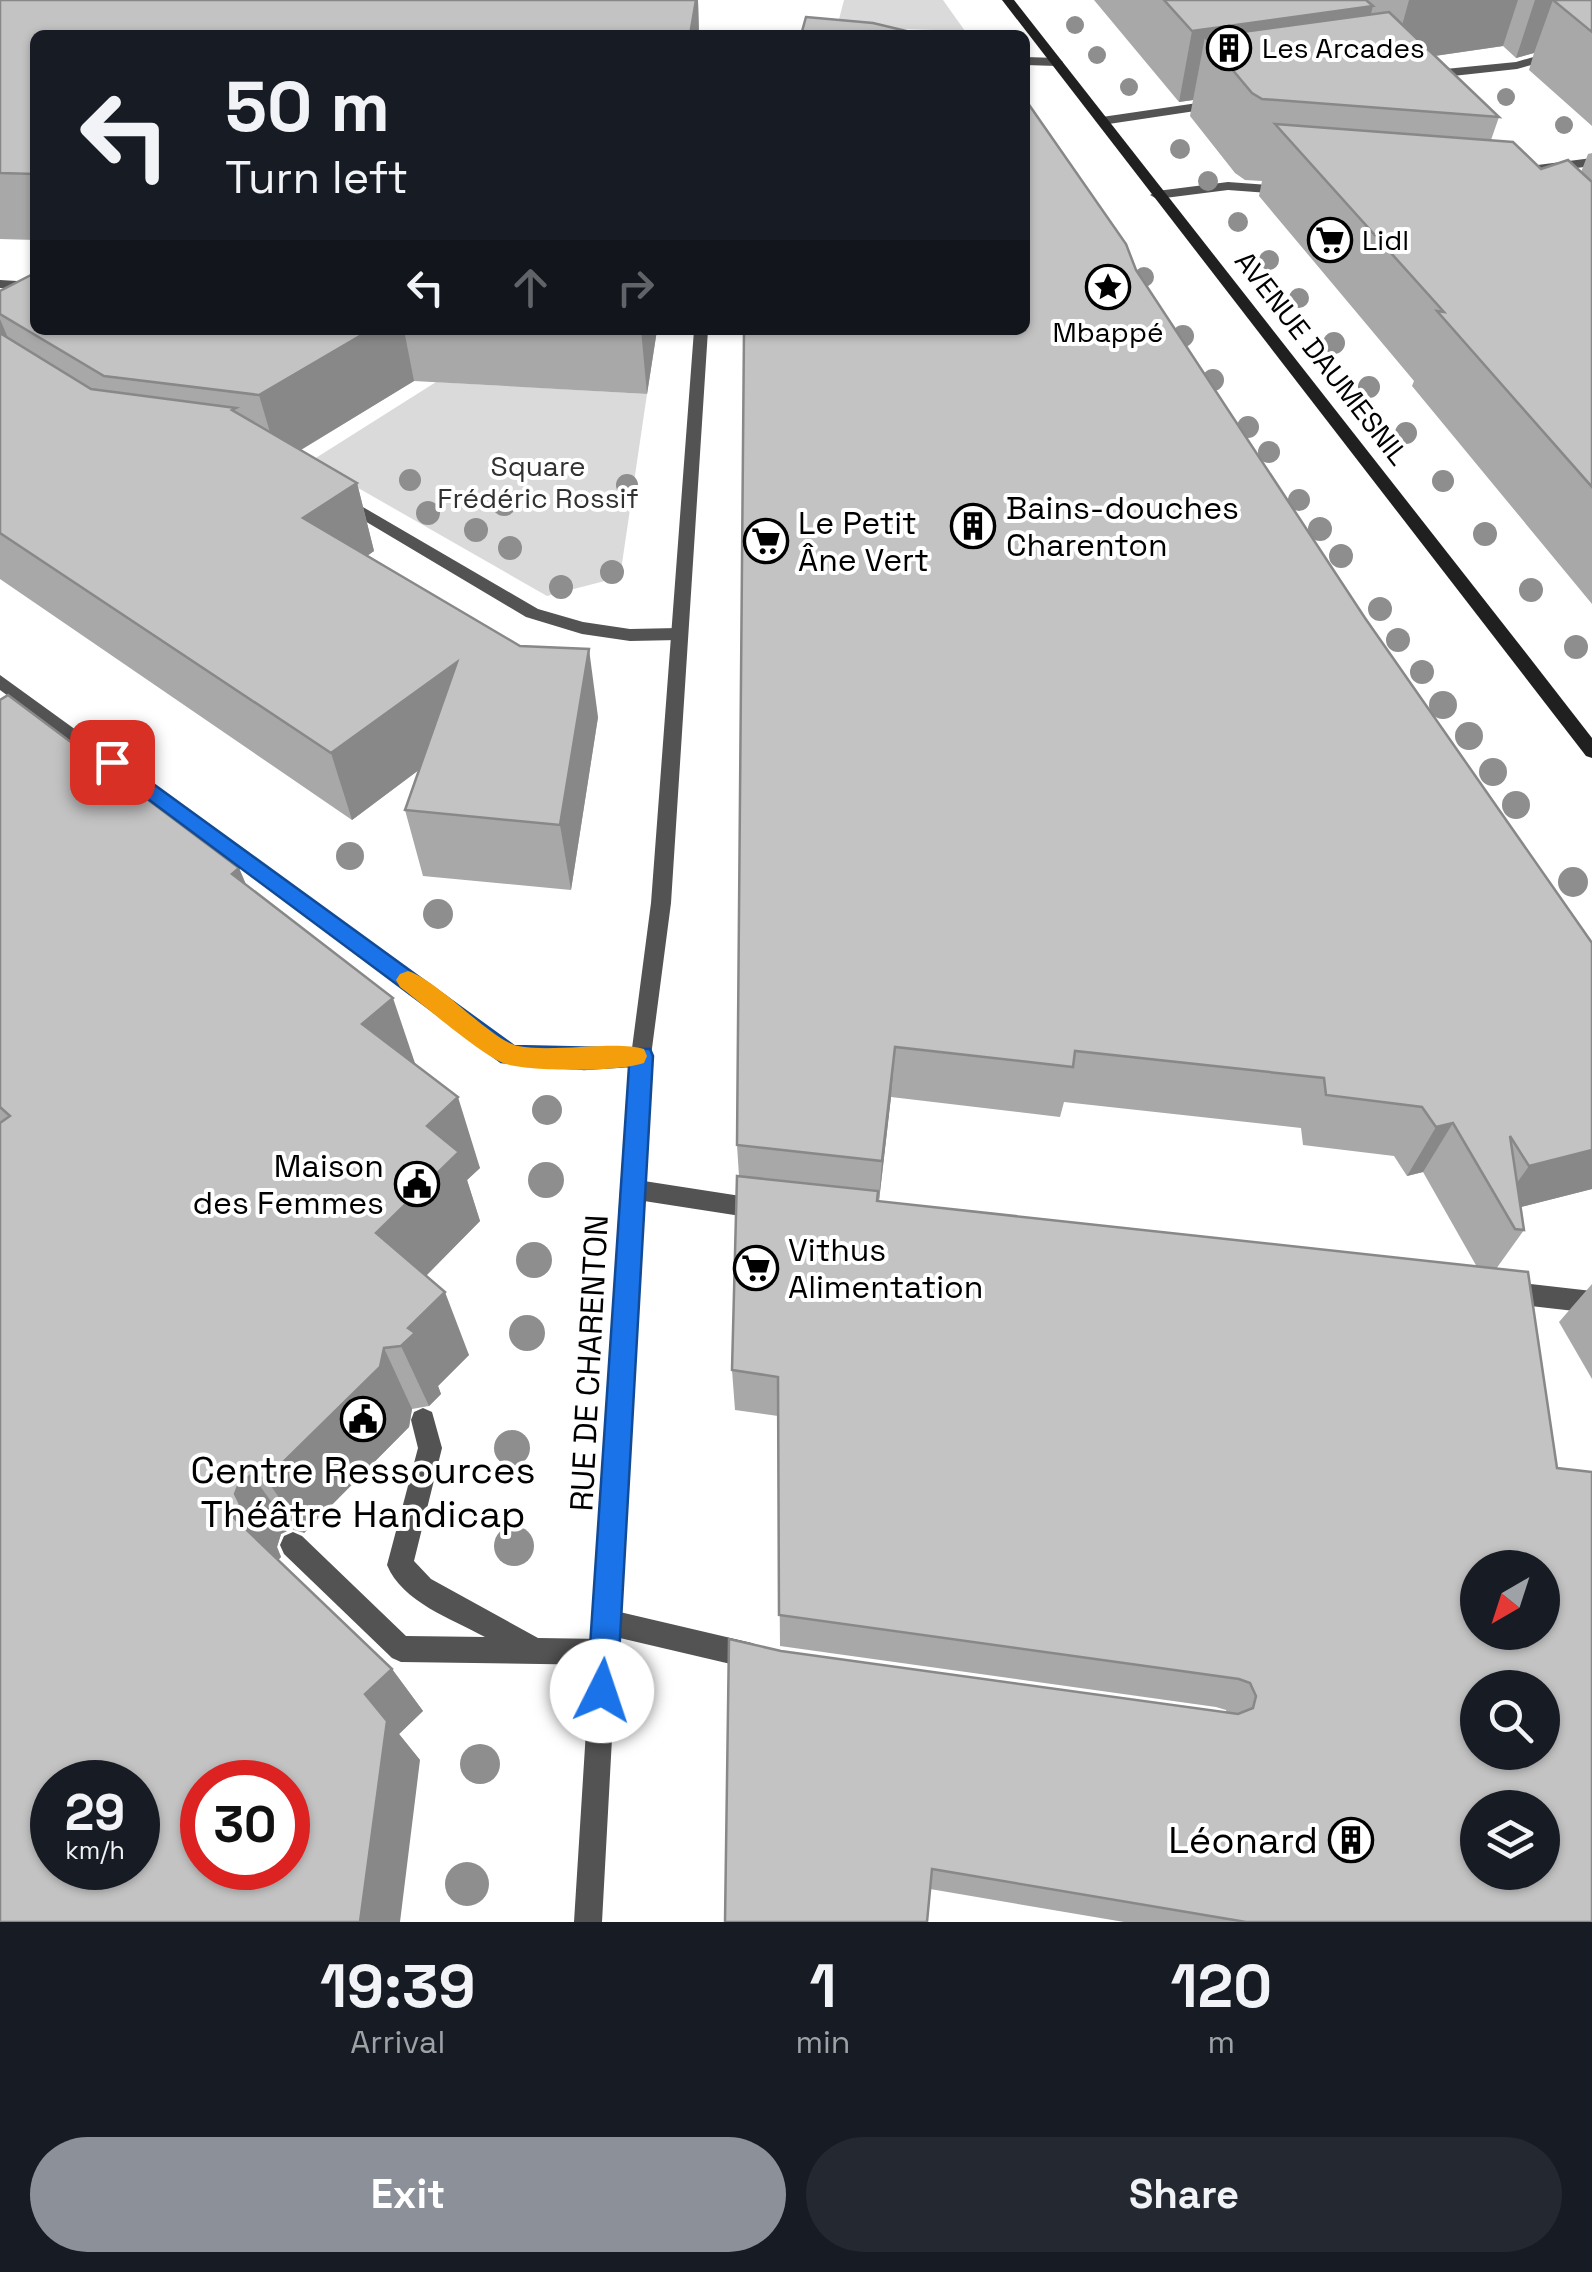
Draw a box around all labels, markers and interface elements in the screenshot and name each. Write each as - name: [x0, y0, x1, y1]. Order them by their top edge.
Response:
- building icon: Les Arcades: [1206, 25, 1252, 71]
- place label: Les Arcades: [1262, 30, 1425, 66]
- text: 50 m: [225, 62, 390, 151]
- icon: left: [60, 70, 190, 200]
- text: Turn left: [225, 149, 408, 206]
- supermarket icon: Lidl: [1307, 217, 1353, 263]
- place label: Lidl: [1362, 222, 1409, 258]
- street label: AVENUE DAUMESNIL: [1227, 244, 1417, 472]
- icon: left: [398, 260, 453, 315]
- icon: ahead: [503, 260, 558, 315]
- icon: right: [608, 260, 663, 315]
- place icon: Mbappé: [1085, 264, 1131, 310]
- place label: Mbappé: [1053, 314, 1164, 350]
- park label: Square Frédéric Rossif: [437, 448, 639, 516]
- place label: Bains-douches Charenton: [1006, 488, 1239, 565]
- place label: Le Petit Âne Vert: [798, 503, 929, 580]
- building icon: Bains-douches Charenton: [950, 503, 996, 549]
- supermarket icon: Le Petit Âne Vert: [743, 518, 789, 564]
- pin: [70, 720, 155, 805]
- icon: arrive: [85, 735, 140, 790]
- place label: Maison des Femmes: [192, 1146, 384, 1223]
- public building icon: Maison des Femmes: [394, 1161, 440, 1207]
- street label: RUE DE CHARENTON: [561, 1214, 617, 1512]
- place label: Vithus Alimentation: [788, 1230, 983, 1307]
- supermarket icon: Vithus Alimentation: [733, 1245, 779, 1291]
- public building icon: Centre Ressources Théâtre Handicap: [340, 1396, 386, 1442]
- place label: Centre Ressources Théâtre Handicap: [190, 1446, 536, 1538]
- north arrow: [1460, 1550, 1560, 1650]
- map controls: [1460, 1550, 1560, 1890]
- position arrow: [550, 1639, 654, 1743]
- button: search: [1460, 1670, 1560, 1770]
- speed limit sign: 30: [180, 1760, 310, 1890]
- text: 29: [65, 1781, 125, 1845]
- button: layers: [1460, 1790, 1560, 1890]
- place label: Léonard: [1168, 1816, 1318, 1864]
- building icon: Léonard: [1328, 1817, 1374, 1863]
- text: km/h: [65, 1834, 125, 1866]
- text: 19:39: [320, 1948, 476, 2025]
- text: 1: [809, 1948, 837, 2025]
- text: 120: [1170, 1948, 1272, 2025]
- text: Arrival: [350, 2022, 445, 2062]
- text: min: [795, 2022, 850, 2062]
- text: m: [1207, 2022, 1235, 2062]
- button: Exit: [30, 2137, 786, 2252]
- button: Share: [806, 2137, 1562, 2252]

